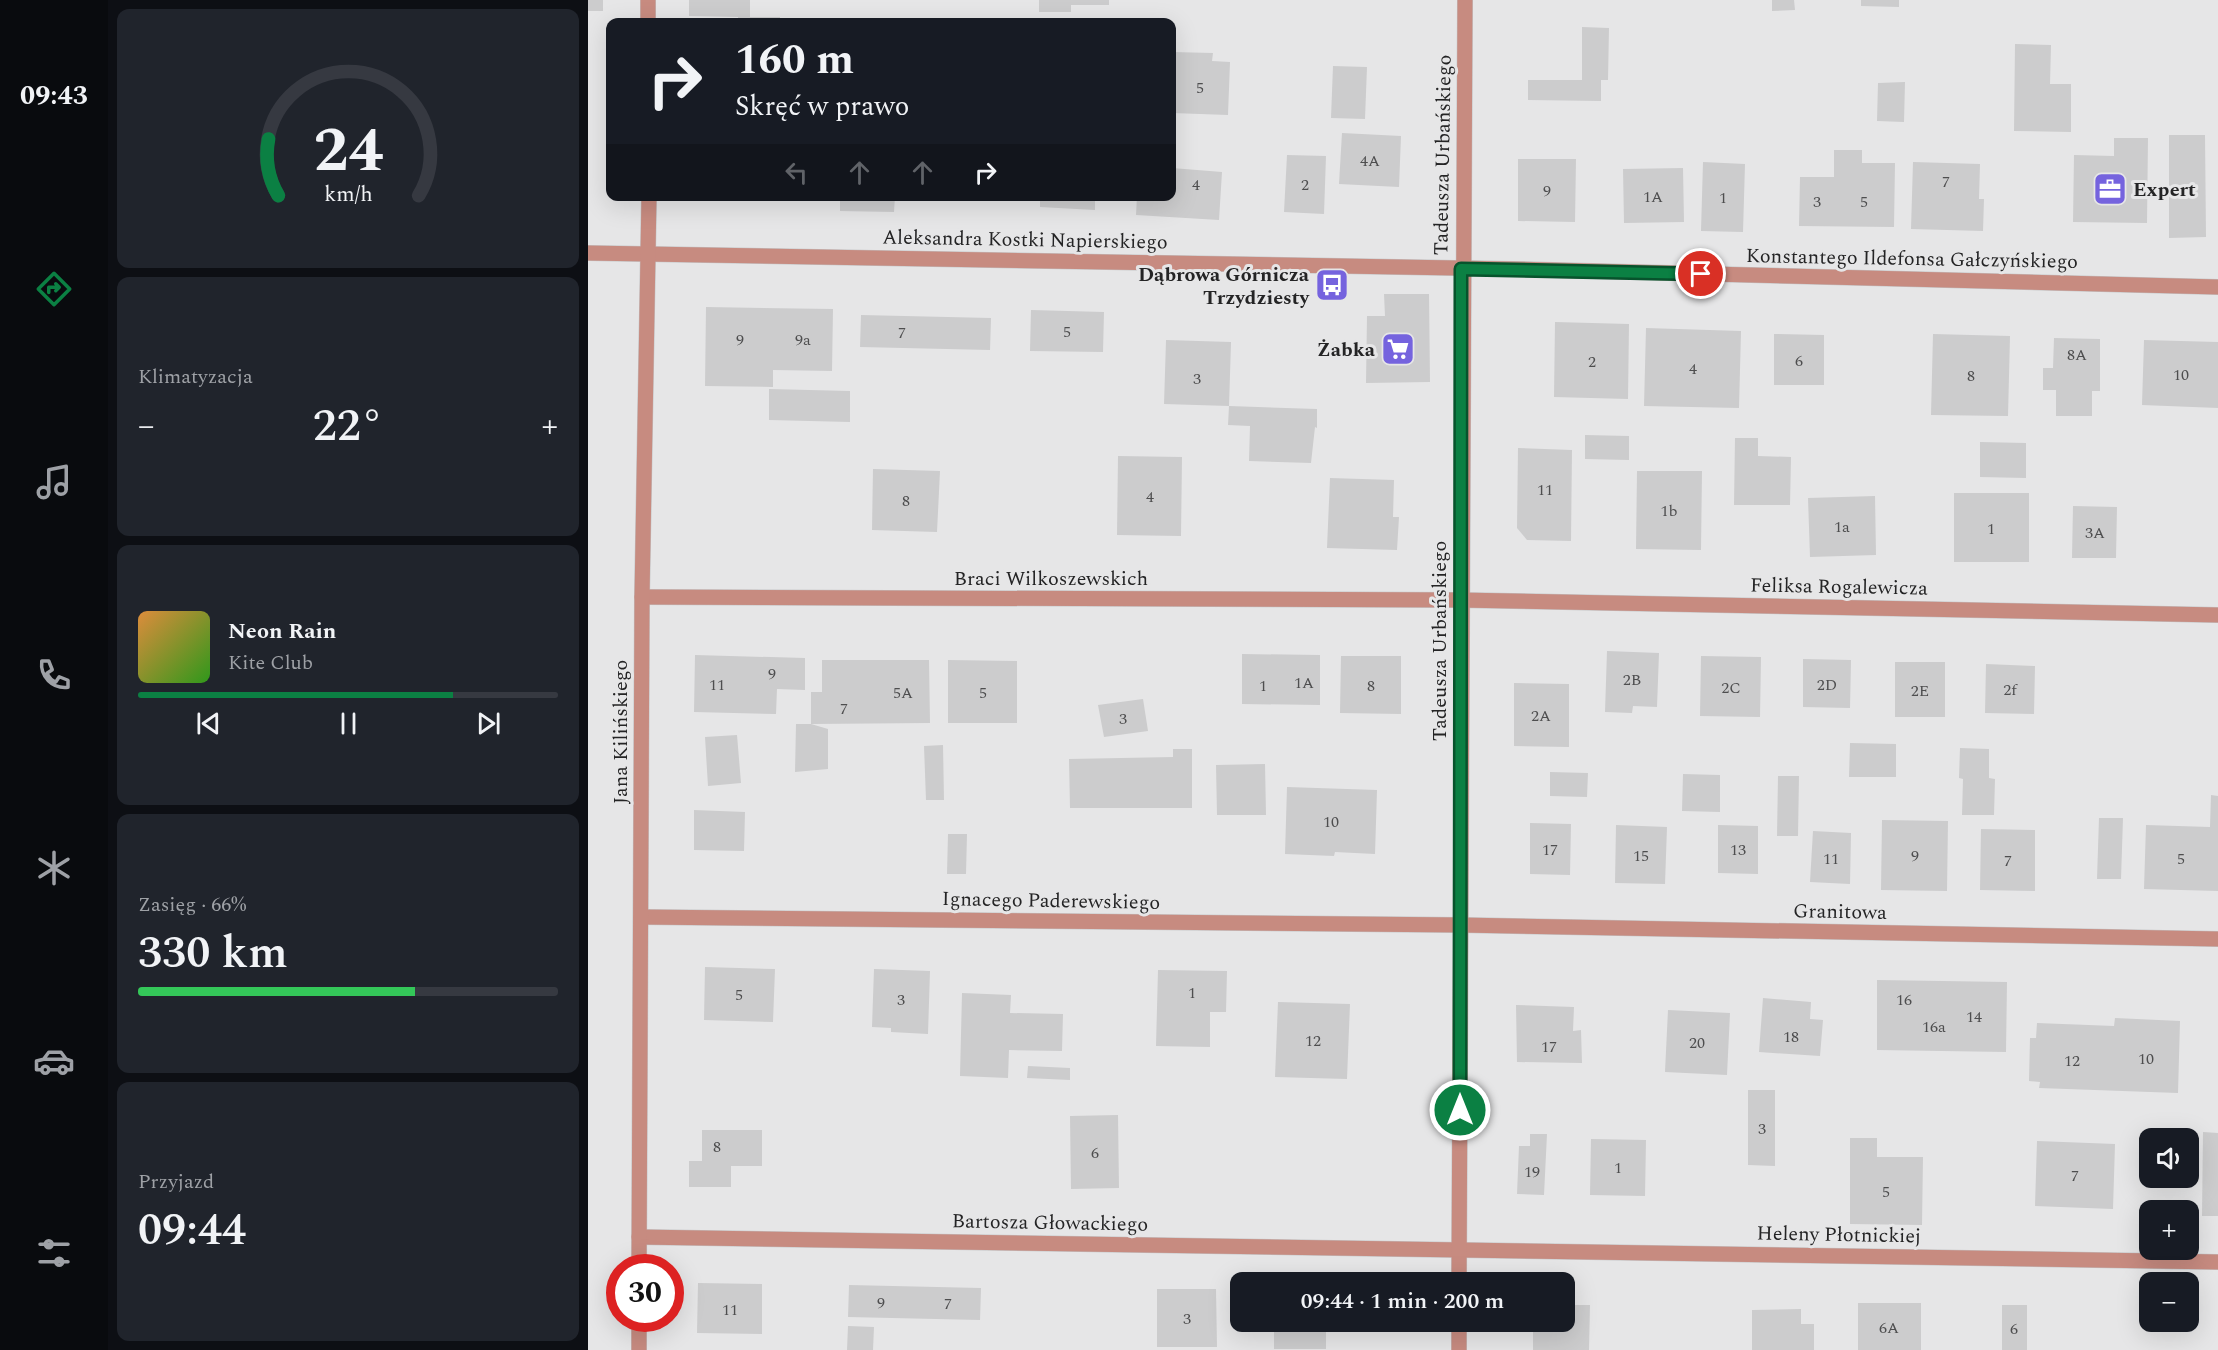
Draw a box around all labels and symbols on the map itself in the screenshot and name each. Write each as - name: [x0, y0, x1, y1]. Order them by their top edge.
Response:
- street label: Tadeusza Urbańskiego: [1426, 54, 1460, 256]
- house number: 5: [1196, 76, 1204, 100]
- house number: 4A: [1360, 149, 1380, 173]
- house number: 7: [1942, 170, 1950, 194]
- office icon: Expert: [2092, 171, 2128, 207]
- house number: 4: [1192, 173, 1200, 197]
- house number: 2: [1301, 173, 1309, 197]
- place label: Expert: [2133, 175, 2196, 205]
- house number: 9: [1543, 179, 1551, 203]
- house number: 1A: [1643, 185, 1663, 209]
- house number: 1: [1719, 186, 1727, 210]
- house number: 3: [1813, 190, 1821, 214]
- house number: 5: [1860, 190, 1868, 214]
- street label: Aleksandra Kostki Napierskiego: [882, 223, 1168, 257]
- street label: Konstantego Ildefonsa Gałczyńskiego: [1746, 241, 2078, 277]
- pin: [1675, 248, 1726, 299]
- place label: Dąbrowa Górnicza Trzydziesty: [1138, 260, 1310, 313]
- bus stop icon: Dąbrowa Górnicza Trzydziesty: [1314, 267, 1350, 303]
- house number: 5: [1063, 320, 1071, 344]
- house number: 7: [898, 321, 906, 345]
- house number: 9: [736, 328, 744, 352]
- house number: 9a: [795, 328, 811, 352]
- supermarket icon: Żabka: [1380, 331, 1416, 367]
- place label: Żabka: [1317, 335, 1376, 365]
- house number: 8A: [2067, 343, 2087, 367]
- house number: 6: [1795, 349, 1803, 373]
- house number: 2: [1588, 350, 1596, 374]
- house number: 4: [1689, 357, 1697, 381]
- house number: 10: [2173, 363, 2189, 387]
- house number: 8: [1967, 364, 1975, 388]
- house number: 3: [1193, 367, 1201, 391]
- house number: 11: [1537, 478, 1553, 502]
- house number: 4: [1146, 485, 1154, 509]
- house number: 8: [902, 489, 910, 513]
- house number: 1b: [1661, 499, 1678, 523]
- house number: 1a: [1834, 515, 1850, 539]
- house number: 1: [1987, 517, 1995, 541]
- house number: 3A: [2085, 521, 2105, 545]
- street label: Tadeusza Urbańskiego: [1425, 541, 1455, 741]
- street label: Braci Wilkoszewskich: [954, 564, 1148, 594]
- street label: Feliksa Rogalewicza: [1750, 570, 1928, 604]
- street label: Jana Kilińskiego: [606, 660, 636, 804]
- house number: 9: [768, 662, 776, 686]
- house number: 2B: [1623, 668, 1641, 692]
- house number: 1A: [1294, 671, 1314, 695]
- house number: 11: [709, 673, 725, 697]
- house number: 2D: [1817, 673, 1837, 697]
- house number: 1: [1259, 674, 1267, 698]
- house number: 8: [1367, 674, 1375, 698]
- house number: 2C: [1721, 676, 1741, 700]
- house number: 2f: [2003, 678, 2018, 702]
- house number: 2E: [1911, 679, 1929, 703]
- house number: 5A: [893, 681, 913, 705]
- house number: 5: [979, 681, 987, 705]
- house number: 7: [840, 697, 848, 721]
- house number: 2A: [1531, 704, 1551, 728]
- house number: 3: [1119, 707, 1127, 731]
- house number: 10: [1323, 810, 1339, 834]
- house number: 17: [1542, 838, 1558, 862]
- house number: 13: [1730, 838, 1746, 862]
- house number: 15: [1633, 844, 1649, 868]
- house number: 9: [1911, 844, 1919, 868]
- house number: 11: [1823, 847, 1839, 871]
- house number: 5: [2177, 847, 2185, 871]
- house number: 7: [2004, 849, 2012, 873]
- street label: Ignacego Paderewskiego: [942, 884, 1160, 918]
- street label: Granitowa: [1793, 896, 1887, 928]
- house number: 1: [1188, 981, 1196, 1005]
- house number: 5: [735, 983, 743, 1007]
- house number: 3: [897, 988, 905, 1012]
- house number: 16: [1896, 988, 1912, 1012]
- house number: 14: [1966, 1005, 1982, 1029]
- house number: 16a: [1922, 1015, 1946, 1039]
- house number: 18: [1783, 1025, 1799, 1049]
- house number: 12: [1305, 1029, 1321, 1053]
- house number: 20: [1689, 1031, 1705, 1055]
- house number: 17: [1541, 1035, 1557, 1059]
- house number: 10: [2138, 1047, 2154, 1071]
- house number: 12: [2064, 1049, 2080, 1073]
- position arrow: [1428, 1078, 1492, 1142]
- house number: 3: [1758, 1117, 1766, 1141]
- house number: 8: [713, 1135, 721, 1159]
- house number: 6: [1091, 1141, 1099, 1165]
- house number: 1: [1614, 1156, 1622, 1180]
- house number: 19: [1524, 1160, 1540, 1184]
- house number: 7: [2071, 1164, 2079, 1188]
- house number: 5: [1882, 1180, 1890, 1204]
- street label: Bartosza Głowackiego: [952, 1206, 1148, 1240]
- street label: Heleny Płotnickiej: [1756, 1219, 1922, 1251]
- speed limit sign: 30: [606, 1254, 684, 1332]
- house number: 9: [877, 1291, 885, 1315]
- house number: 7: [944, 1292, 952, 1316]
- house number: 11: [722, 1298, 738, 1322]
- house number: 3: [1183, 1307, 1191, 1331]
- house number: 6A: [1879, 1316, 1899, 1340]
- house number: 6: [2010, 1317, 2018, 1341]

